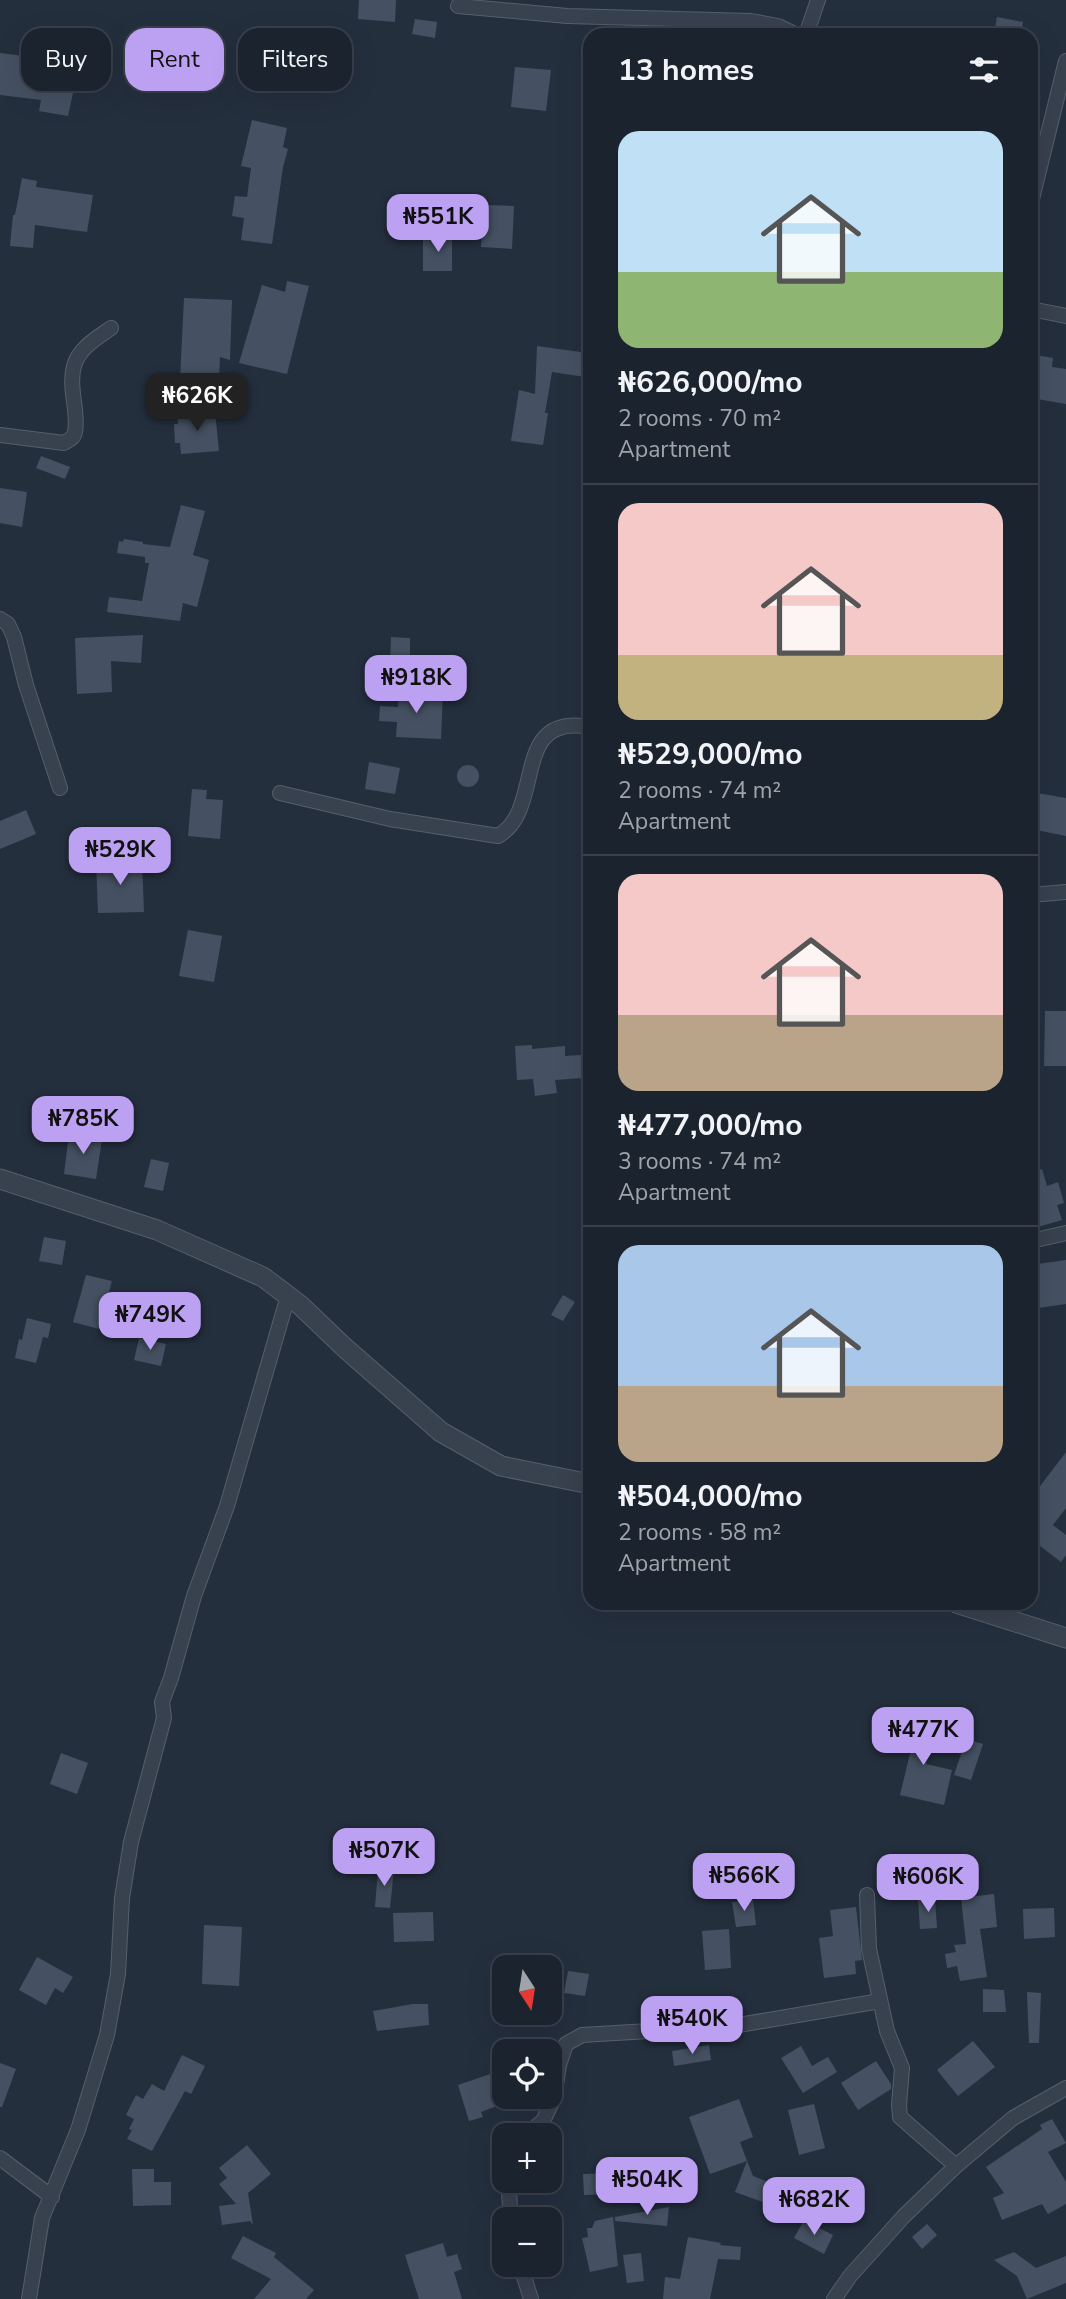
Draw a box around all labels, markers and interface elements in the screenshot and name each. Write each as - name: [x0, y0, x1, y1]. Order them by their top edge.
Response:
- chip: Buy: [21, 28, 111, 91]
- chip: Rent: [125, 28, 224, 91]
- chip: Filters: [238, 28, 352, 91]
- text: 13 homes: [618, 50, 754, 91]
- icon: filters: [965, 51, 1003, 89]
- icon: home: [748, 176, 874, 302]
- pin: ₦551K: [389, 194, 487, 254]
- text: ₦551K: [403, 201, 473, 232]
- text: ₦626,000/mo: [618, 362, 803, 403]
- pin: ₦626K: [148, 374, 246, 433]
- text: ₦626K: [162, 380, 232, 411]
- text: 2 rooms · 70 m²: [618, 403, 781, 434]
- text: Apartment: [618, 434, 730, 465]
- icon: home: [748, 548, 874, 674]
- pin: ₦918K: [367, 656, 465, 715]
- text: ₦918K: [381, 662, 451, 693]
- text: ₦529,000/mo: [618, 734, 803, 775]
- text: 2 rooms · 74 m²: [618, 775, 781, 806]
- text: Apartment: [618, 806, 730, 837]
- pin: ₦529K: [71, 828, 169, 887]
- text: ₦529K: [85, 834, 155, 865]
- icon: home: [748, 919, 874, 1045]
- pin: ₦785K: [34, 1096, 132, 1156]
- text: ₦785K: [48, 1103, 118, 1134]
- text: ₦477,000/mo: [618, 1105, 803, 1146]
- text: 3 rooms · 74 m²: [618, 1146, 781, 1177]
- text: Apartment: [618, 1177, 730, 1208]
- icon: home: [748, 1290, 874, 1416]
- pin: ₦749K: [101, 1292, 199, 1352]
- text: ₦749K: [115, 1299, 185, 1330]
- text: ₦504,000/mo: [618, 1476, 803, 1517]
- text: 2 rooms · 58 m²: [618, 1517, 781, 1548]
- text: Apartment: [618, 1548, 730, 1579]
- pin: ₦477K: [874, 1708, 972, 1767]
- text: ₦477K: [888, 1714, 958, 1745]
- pin: ₦507K: [335, 1828, 433, 1888]
- text: ₦507K: [349, 1835, 419, 1866]
- pin: ₦566K: [695, 1854, 793, 1913]
- pin: ₦606K: [879, 1854, 977, 1914]
- text: ₦566K: [709, 1860, 779, 1891]
- text: ₦606K: [893, 1861, 963, 1892]
- north arrow: [492, 1955, 562, 2025]
- map controls: [492, 1955, 562, 2277]
- pin: ₦540K: [643, 1996, 741, 2056]
- text: ₦540K: [657, 2003, 727, 2034]
- button: locate: [492, 2039, 562, 2109]
- button: +: [492, 2123, 562, 2193]
- pin: ₦504K: [598, 2158, 696, 2217]
- text: ₦504K: [612, 2164, 682, 2195]
- pin: ₦682K: [765, 2178, 863, 2237]
- text: ₦682K: [779, 2184, 849, 2215]
- button: −: [492, 2207, 562, 2277]

